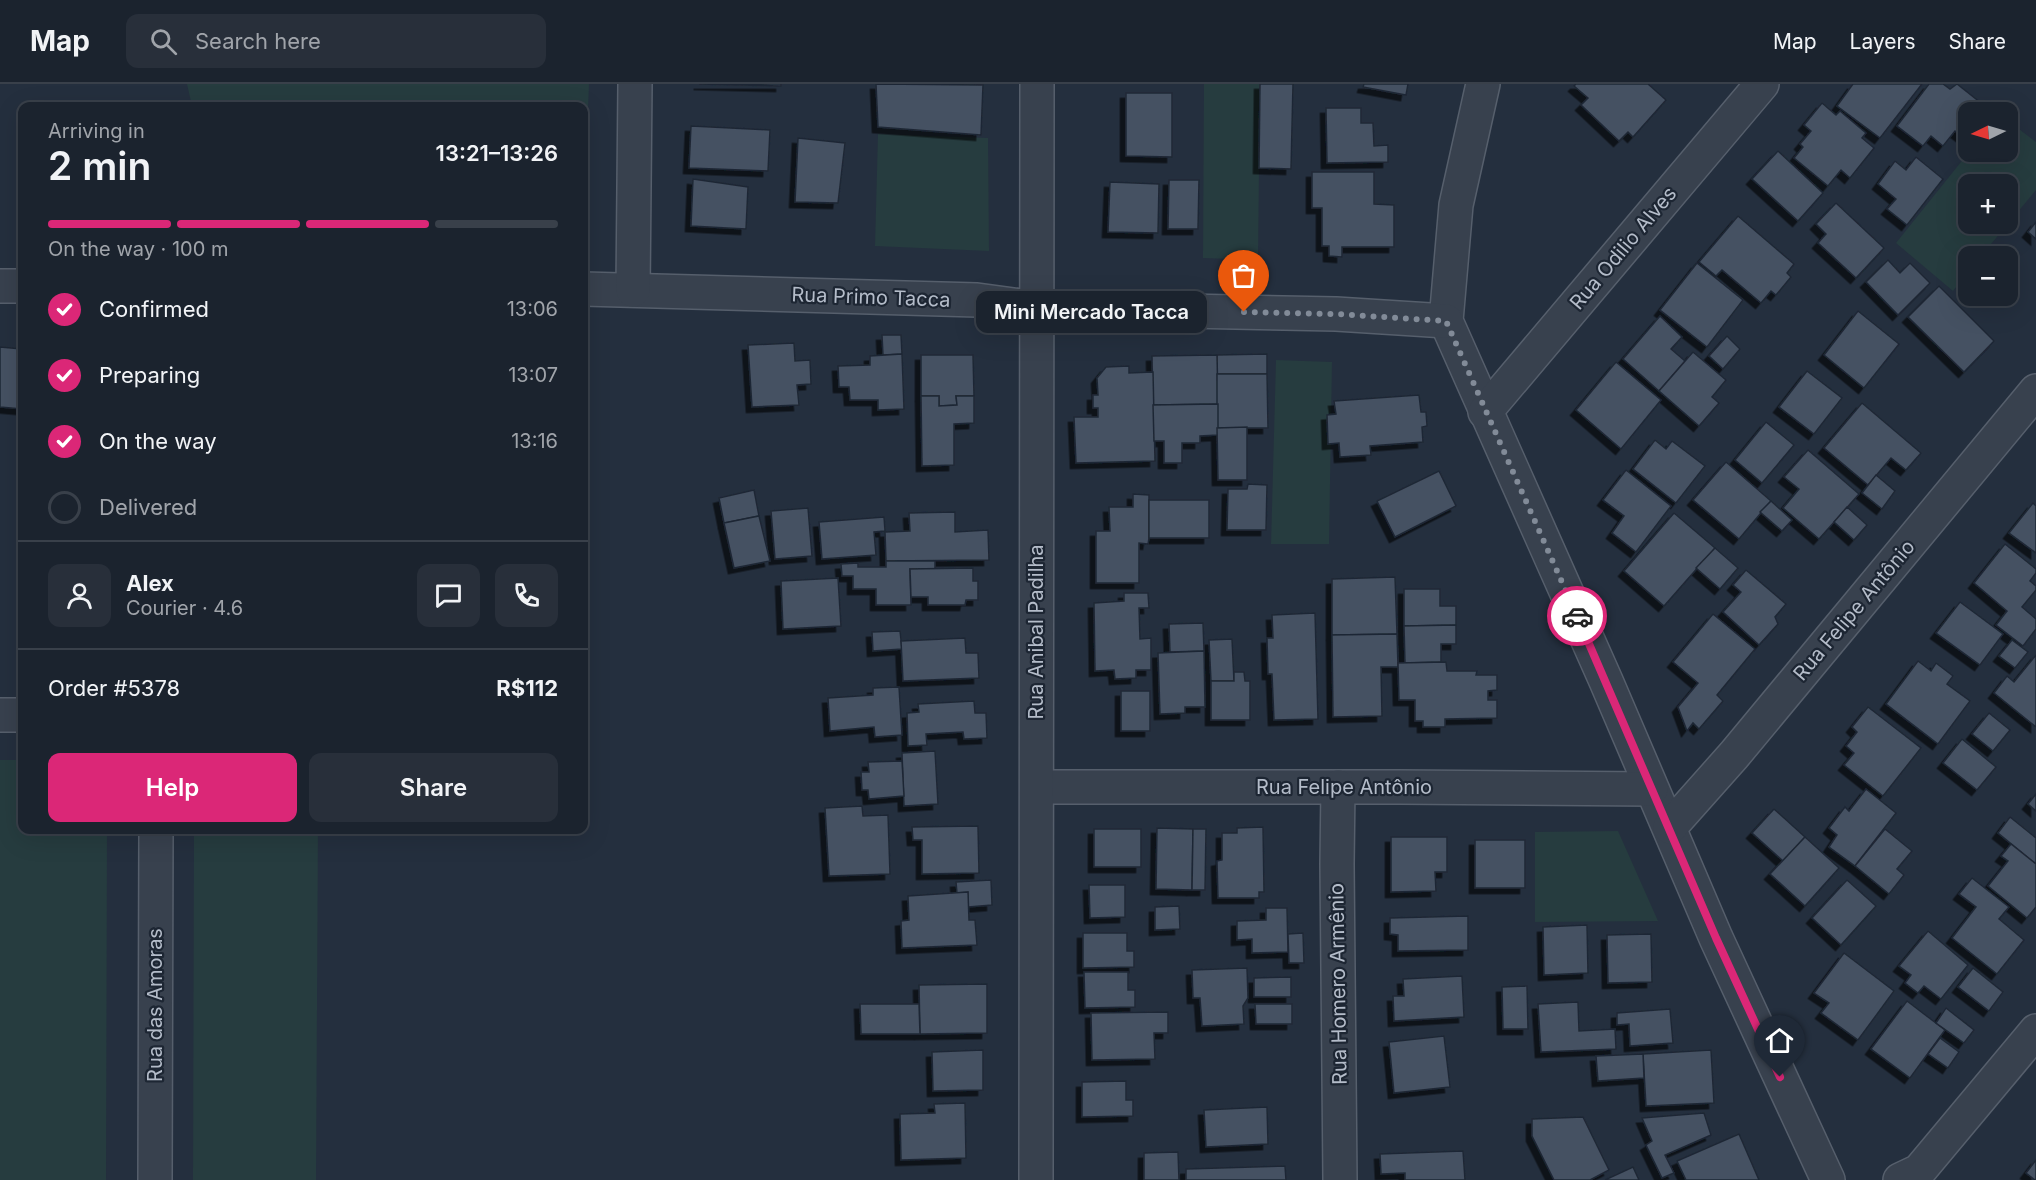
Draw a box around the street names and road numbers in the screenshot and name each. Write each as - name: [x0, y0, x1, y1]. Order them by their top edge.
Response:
- street label: Rua Odilio Alves: [1565, 182, 1681, 314]
- street label: Rua Primo Tacca: [791, 282, 951, 312]
- street label: Rua Felipe Antônio: [1788, 535, 1920, 685]
- street label: Rua Anibal Padilha: [1024, 544, 1048, 720]
- street label: Rua Felipe Antônio: [1256, 775, 1432, 799]
- street label: Rua Homero Armênio: [1324, 883, 1352, 1085]
- street label: Rua das Amoras: [143, 928, 167, 1082]

